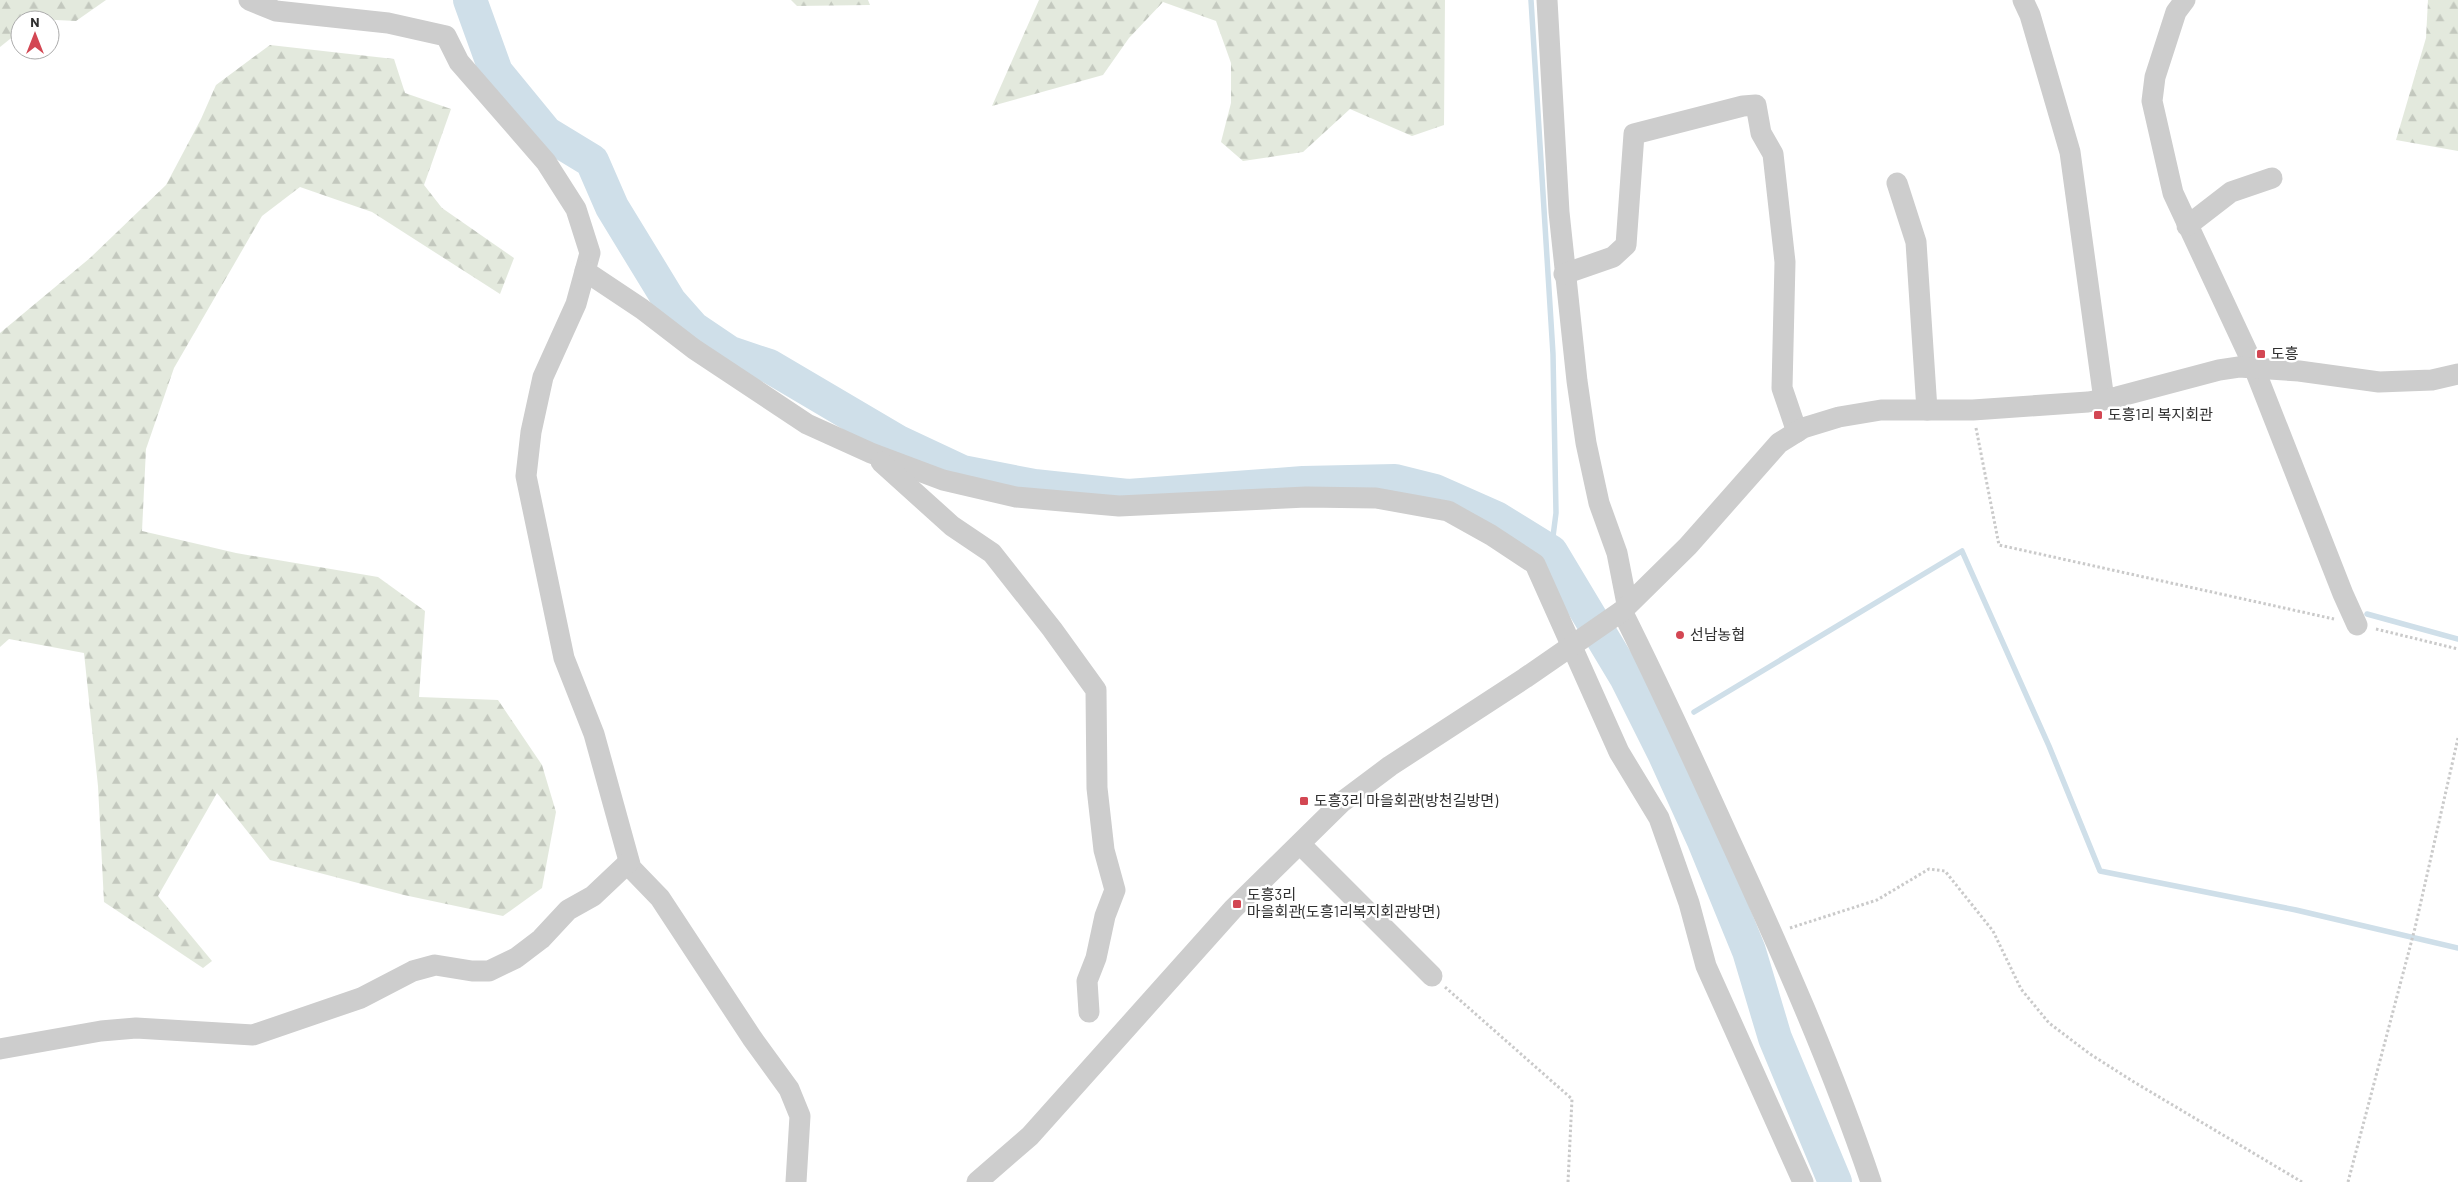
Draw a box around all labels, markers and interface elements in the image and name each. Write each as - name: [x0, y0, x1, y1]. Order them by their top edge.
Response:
- north arrow: [10, 10, 60, 60]
- text: N: [30, 13, 40, 30]
- place label: 도흥: [2271, 344, 2299, 362]
- marker: 도흥: [2255, 348, 2267, 360]
- place label: 도흥1리 복지회관: [2108, 405, 2213, 423]
- marker: 도흥1리 복지회관: [2092, 409, 2104, 421]
- place label: 선남농협: [1690, 625, 1745, 643]
- marker: 선남농협: [1674, 629, 1686, 641]
- place label: 도흥3리 마을회관(방천길방면): [1314, 791, 1498, 809]
- marker: 도흥3리 마을회관(방천길방면): [1298, 795, 1310, 807]
- place label: 도흥3리 마을회관(도흥1리복지회관방면): [1247, 885, 1440, 920]
- marker: 도흥3리 마을회관(도흥1리복지회관방면): [1231, 898, 1243, 910]

